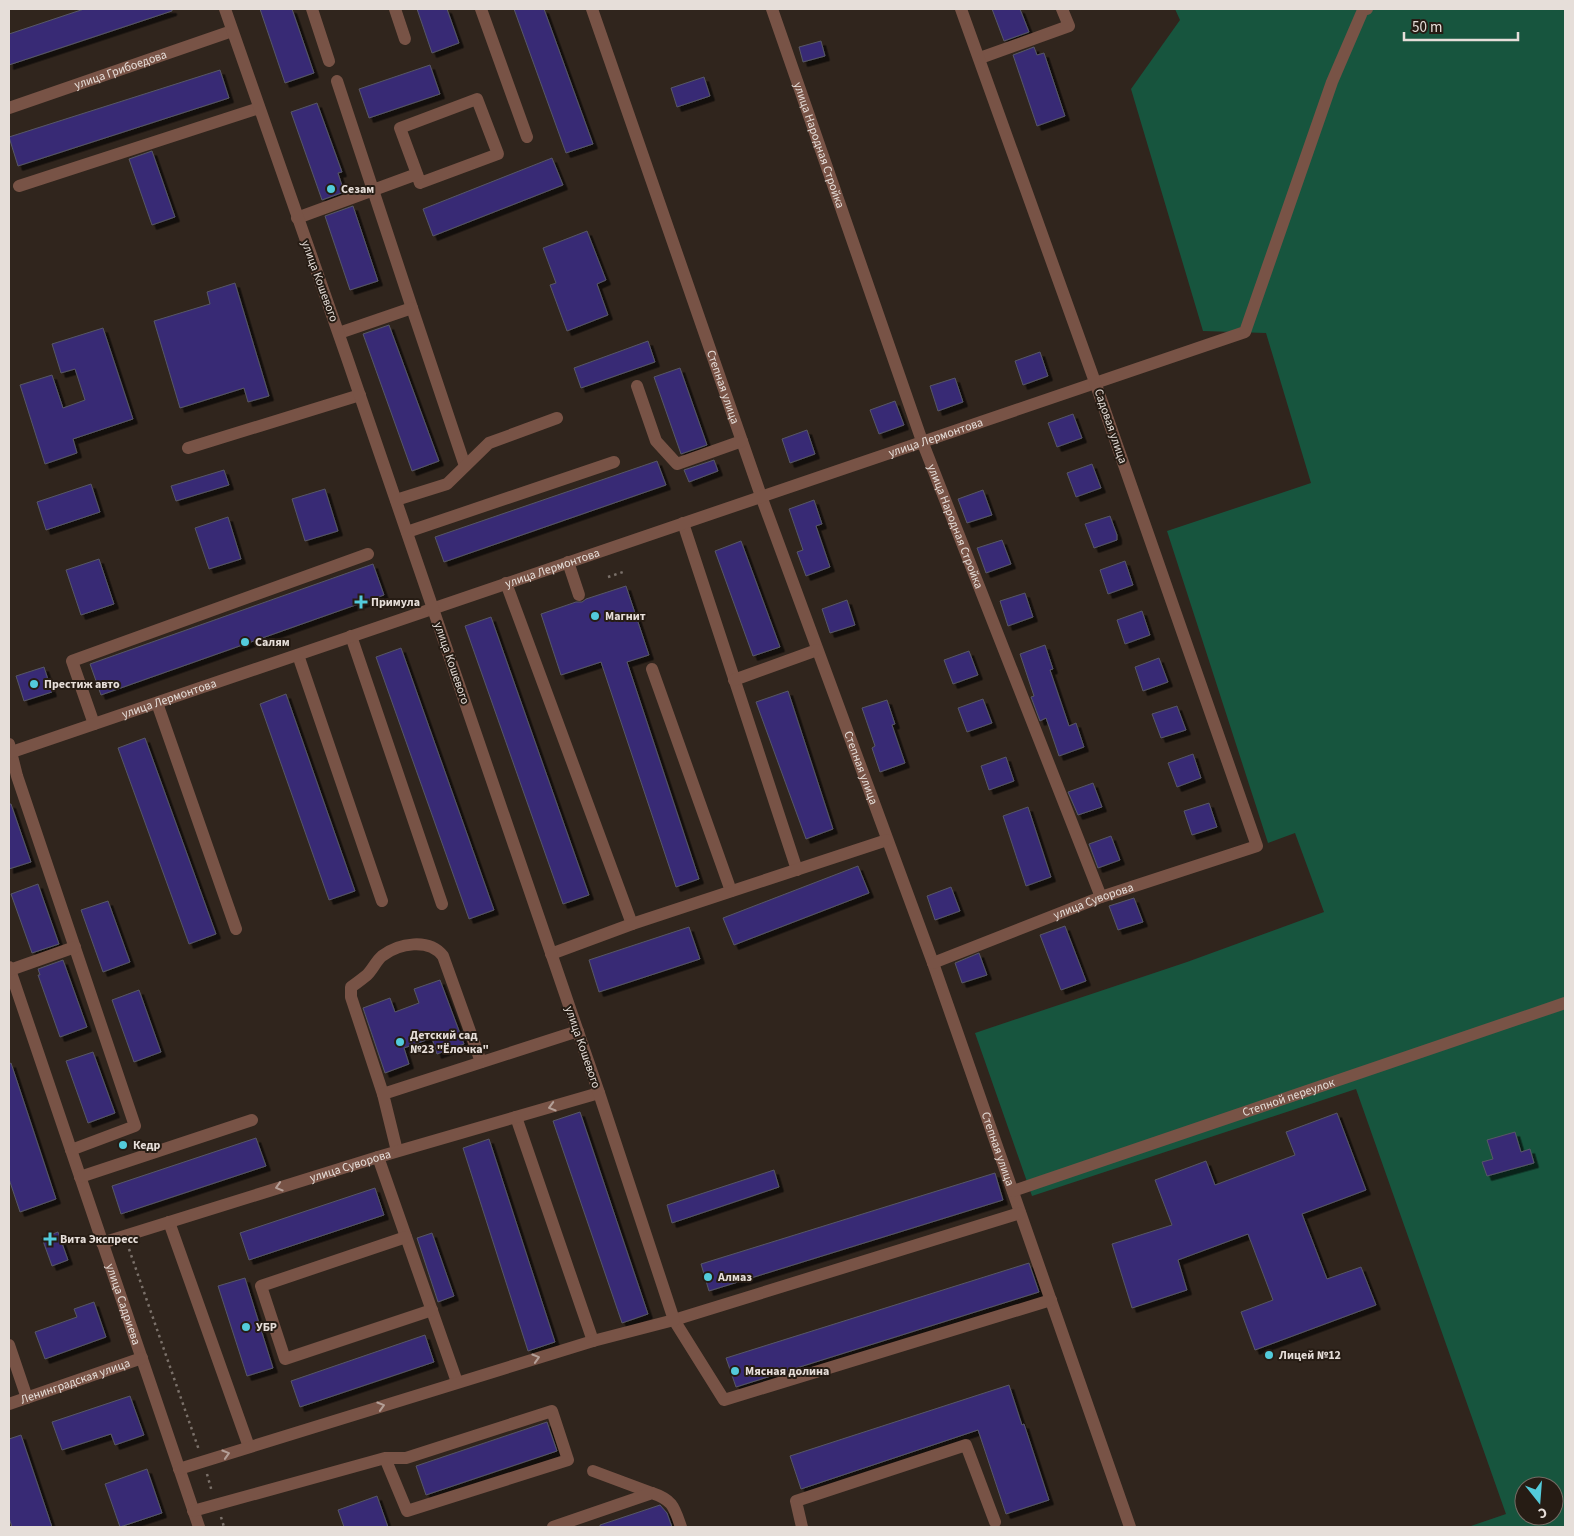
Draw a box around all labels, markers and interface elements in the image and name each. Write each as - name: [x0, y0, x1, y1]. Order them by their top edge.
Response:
- scale bar: [1404, 10, 1518, 42]
- text: 50 m: [1412, 17, 1442, 38]
- street label: улица Грибоедова: [72, 46, 169, 94]
- street label: улица Народная Стройка: [789, 80, 849, 211]
- place label: Сезам: [341, 181, 374, 198]
- marker: Сезам: [325, 183, 337, 195]
- street label: улица Кошевого: [297, 238, 342, 324]
- street label: Степная улица: [702, 348, 743, 426]
- street label: Садовая улица: [1090, 387, 1131, 466]
- street label: улица Лермонтова: [886, 414, 985, 462]
- street label: улица Народная Стройка: [923, 462, 987, 591]
- street label: улица Лермонтова: [503, 544, 602, 592]
- place label: Примула: [371, 594, 420, 611]
- marker: Примула: [355, 596, 367, 608]
- place label: Магнит: [605, 608, 646, 625]
- marker: Магнит: [589, 610, 601, 622]
- street label: улица Кошевого: [430, 620, 474, 706]
- place label: Салям: [255, 634, 290, 651]
- marker: Салям: [239, 636, 251, 648]
- street label: улица Лермонтова: [120, 675, 219, 723]
- place label: Престиж авто: [44, 676, 120, 693]
- marker: Престиж авто: [28, 678, 40, 690]
- street label: Степная улица: [839, 729, 882, 807]
- street label: улица Суворова: [1051, 879, 1136, 924]
- street label: улица Кошевого: [561, 1004, 605, 1090]
- place label: Детский сад №23 "Ёлочка": [410, 1027, 489, 1058]
- marker: Детский сад №23 "Ёлочка": [394, 1036, 406, 1048]
- street label: Степной переулок: [1240, 1074, 1337, 1121]
- one-way arrow: [549, 1101, 557, 1111]
- street label: Степная улица: [977, 1110, 1018, 1188]
- place label: Кедр: [133, 1137, 161, 1154]
- marker: Кедр: [117, 1139, 129, 1151]
- street label: улица Суворова: [308, 1146, 393, 1187]
- one-way arrow: [276, 1182, 284, 1192]
- place label: Вита Экспресс: [60, 1231, 139, 1248]
- marker: Вита Экспресс: [44, 1233, 56, 1245]
- street label: улица Садриева: [101, 1261, 145, 1347]
- place label: Алмаз: [717, 1269, 752, 1286]
- marker: Алмаз: [702, 1271, 714, 1283]
- place label: УБР: [256, 1319, 277, 1336]
- marker: УБР: [240, 1321, 252, 1333]
- place label: Лицей №12: [1278, 1347, 1341, 1364]
- marker: Лицей №12: [1263, 1349, 1275, 1361]
- one-way arrow: [531, 1354, 540, 1364]
- street label: Ленинградская улица: [18, 1355, 133, 1408]
- place label: Мясная долина: [745, 1363, 829, 1380]
- marker: Мясная долина: [729, 1365, 741, 1377]
- one-way arrow: [376, 1402, 384, 1412]
- one-way arrow: [221, 1450, 229, 1460]
- north arrow: [1514, 1476, 1564, 1526]
- text: С: [1536, 1502, 1549, 1523]

